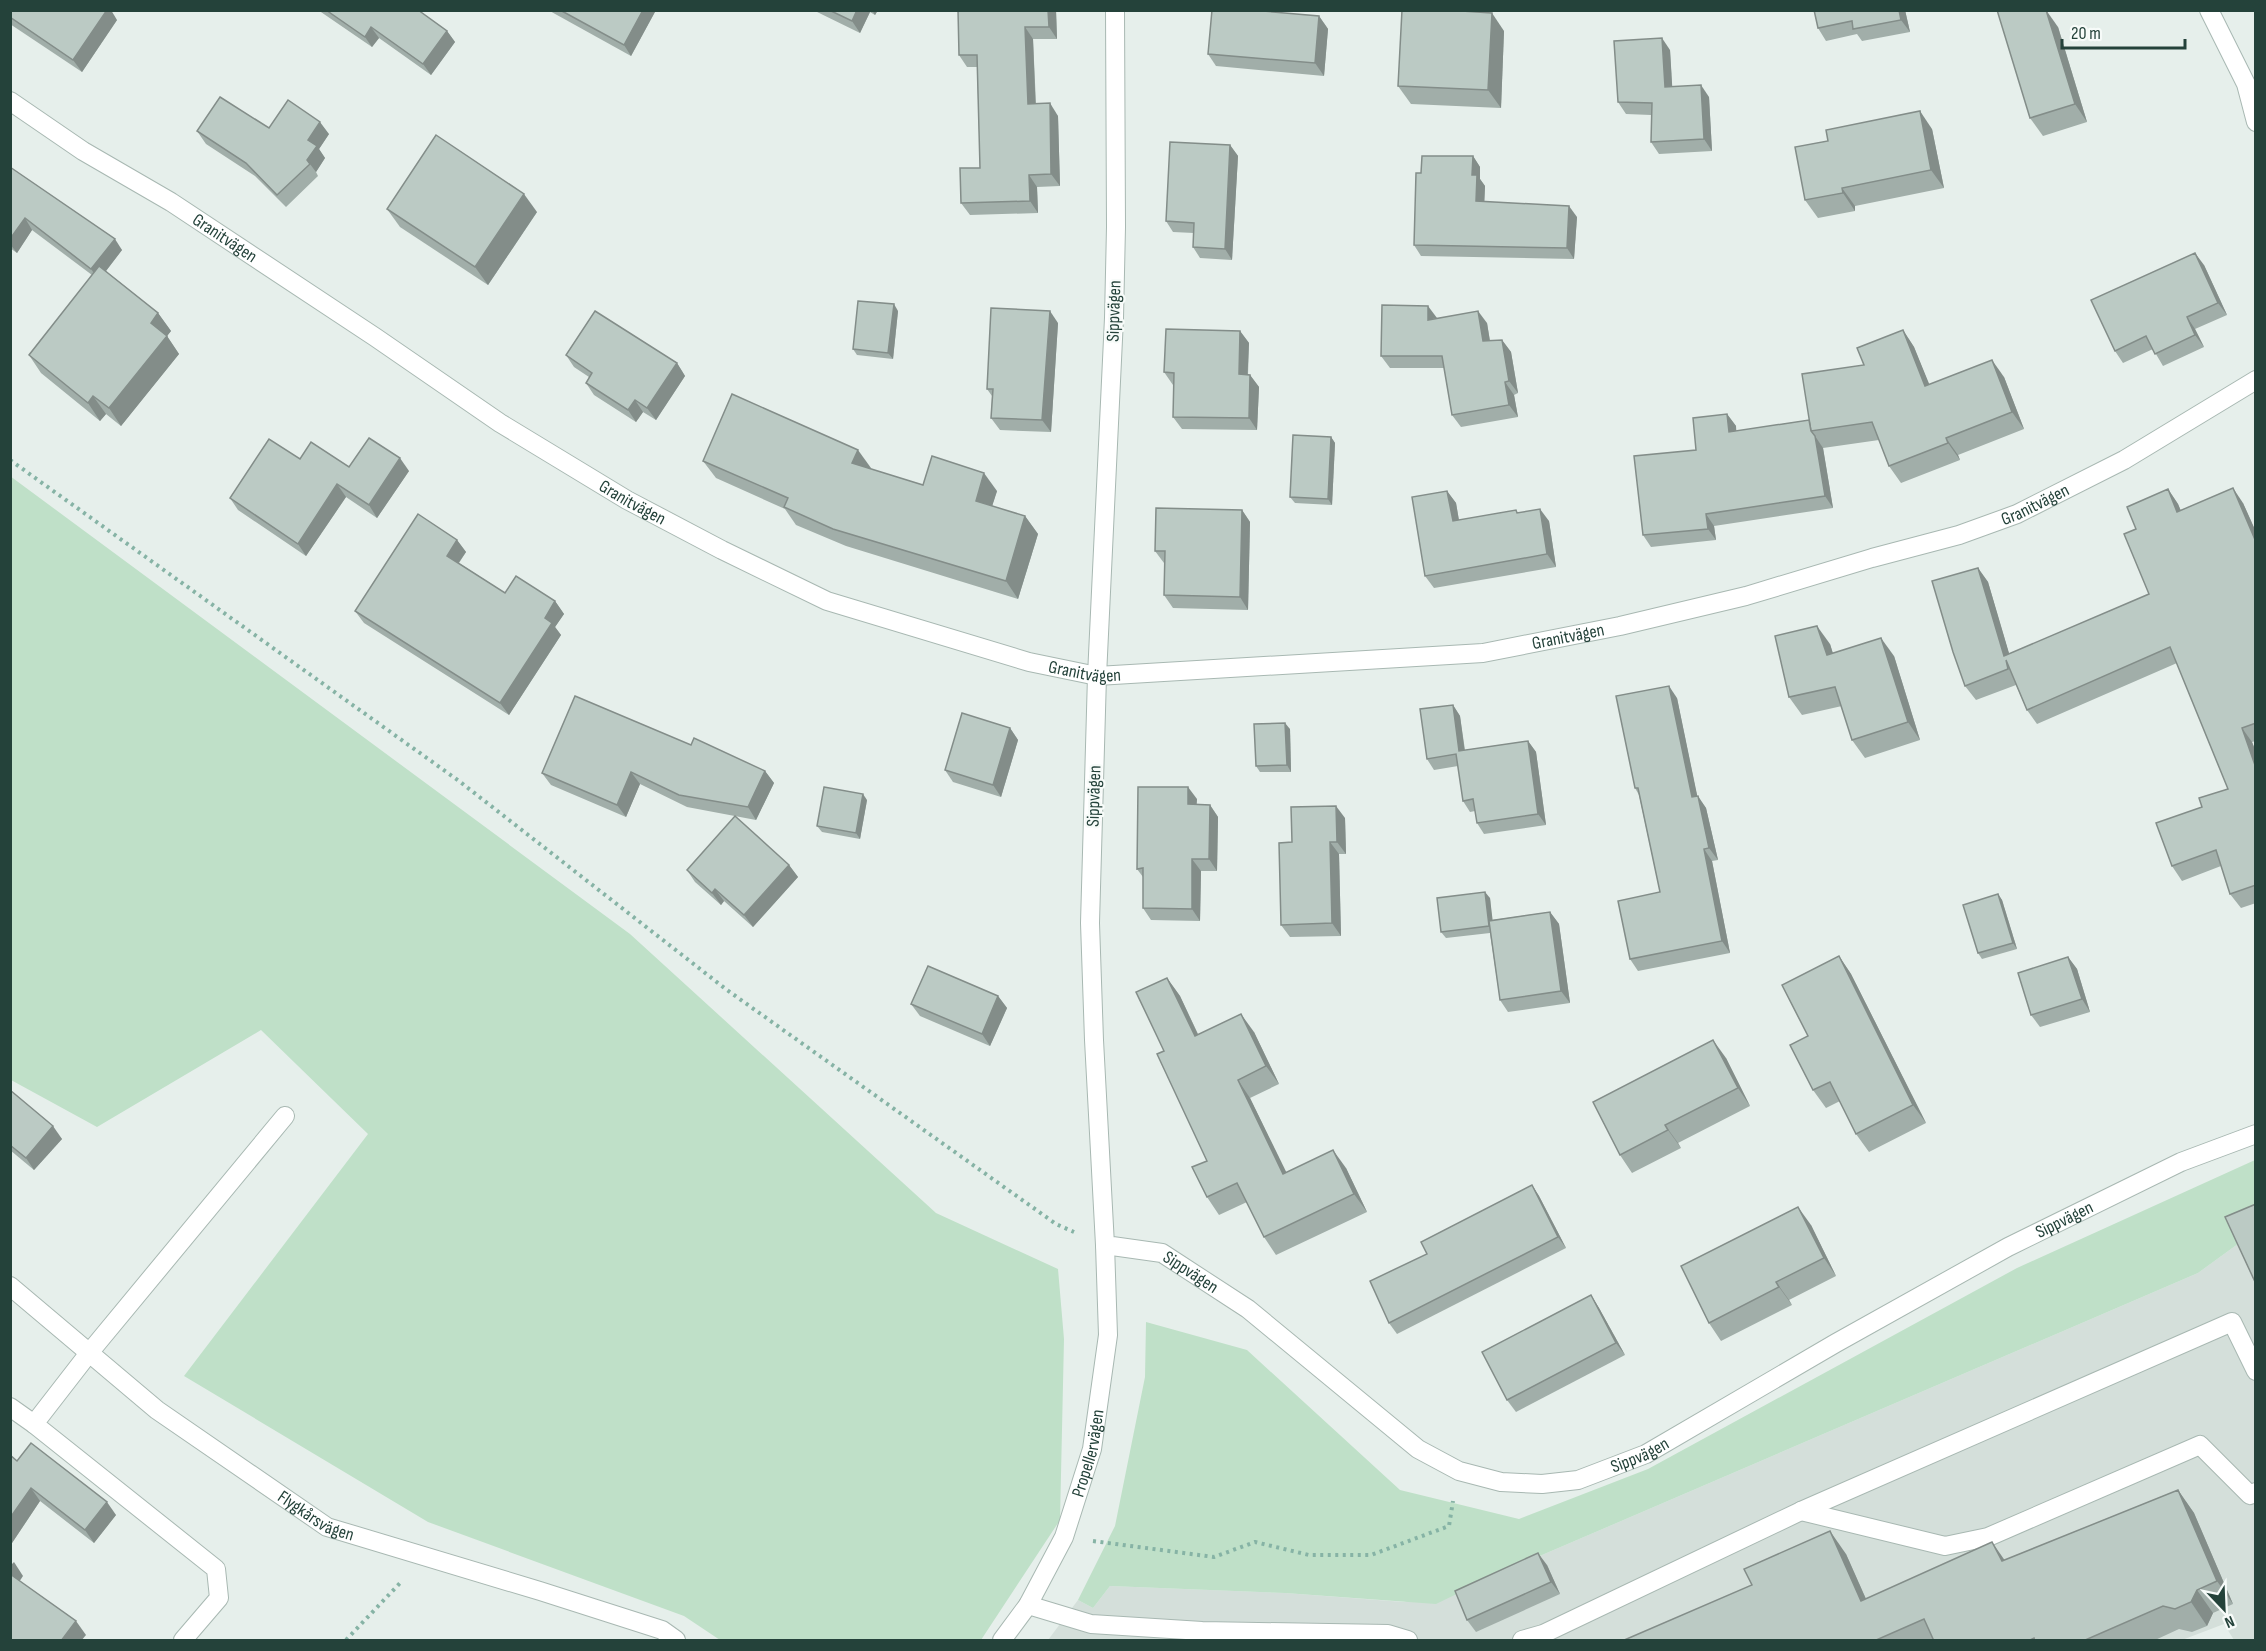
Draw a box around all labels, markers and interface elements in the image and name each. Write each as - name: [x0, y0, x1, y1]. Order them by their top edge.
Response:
- scale bar: [2062, 12, 2185, 50]
- text: 20 m: [2071, 23, 2101, 44]
- street label: Granitvägen: [189, 209, 261, 267]
- street label: Sippvägen: [1102, 280, 1126, 342]
- street label: Granitvägen: [595, 475, 670, 529]
- street label: Granitvägen: [1998, 479, 2073, 529]
- street label: Granitvägen: [1530, 619, 1606, 654]
- street label: Granitvägen: [1047, 656, 1122, 687]
- street label: Sippvägen: [1082, 765, 1106, 827]
- street label: Sippvägen: [2032, 1196, 2096, 1242]
- street label: Sippvägen: [1159, 1246, 1222, 1297]
- street label: Propellervägen: [1067, 1408, 1108, 1500]
- street label: Sippvägen: [1608, 1433, 1672, 1477]
- street label: Flygkårsvägen: [274, 1486, 357, 1545]
- north arrow: [2194, 1579, 2254, 1639]
- text: N: [2222, 1611, 2237, 1632]

